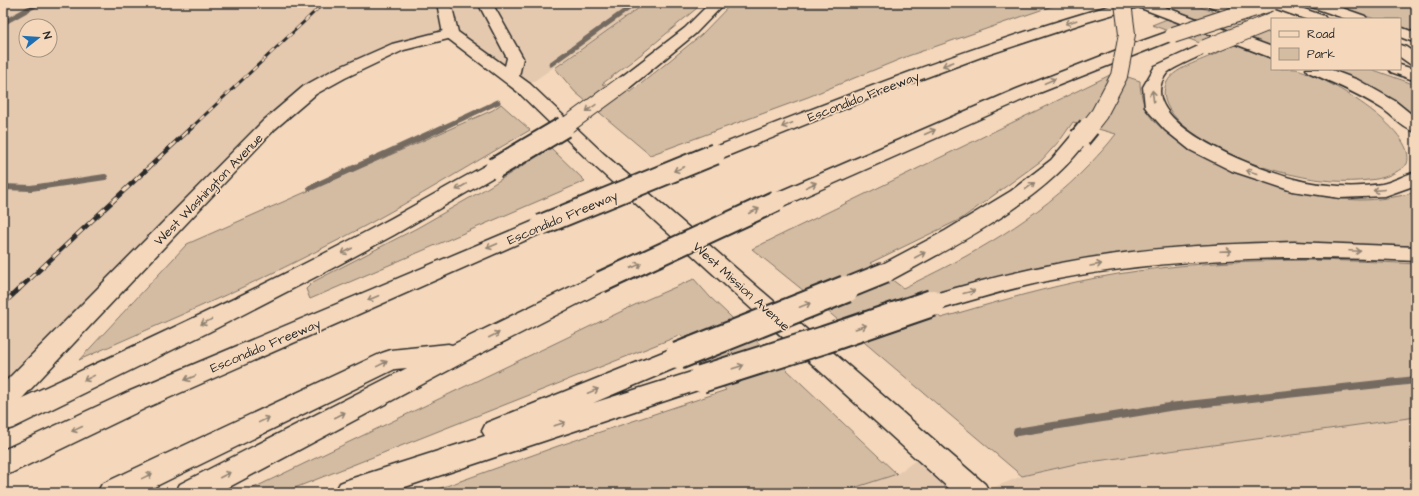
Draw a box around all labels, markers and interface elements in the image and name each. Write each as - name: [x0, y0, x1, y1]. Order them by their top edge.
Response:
- north arrow: [18, 18, 58, 58]
- legend: [1271, 18, 1401, 70]
- one-way arrow: [1065, 19, 1078, 26]
- text: Road: [1307, 26, 1335, 43]
- text: N: [39, 30, 55, 41]
- text: Park: [1307, 46, 1335, 63]
- one-way arrow: [943, 61, 955, 69]
- street label: Escondido Freeway: [805, 67, 922, 128]
- one-way arrow: [1043, 77, 1055, 85]
- one-way arrow: [1149, 90, 1157, 103]
- one-way arrow: [585, 104, 596, 112]
- one-way arrow: [782, 122, 794, 130]
- one-way arrow: [924, 128, 936, 135]
- street label: West Washington Avenue: [150, 130, 268, 250]
- one-way arrow: [674, 165, 686, 173]
- one-way arrow: [1246, 167, 1258, 175]
- one-way arrow: [805, 181, 817, 188]
- one-way arrow: [1024, 182, 1035, 190]
- one-way arrow: [455, 184, 467, 192]
- street label: Escondido Freeway: [504, 186, 621, 250]
- one-way arrow: [1373, 187, 1386, 194]
- one-way arrow: [748, 207, 760, 214]
- street label: West Mission Avenue: [689, 238, 794, 335]
- one-way arrow: [487, 243, 499, 250]
- one-way arrow: [1348, 247, 1361, 254]
- one-way arrow: [342, 248, 354, 255]
- one-way arrow: [1219, 248, 1232, 255]
- one-way arrow: [913, 250, 925, 258]
- one-way arrow: [1089, 261, 1102, 269]
- one-way arrow: [630, 262, 642, 269]
- one-way arrow: [962, 288, 975, 295]
- one-way arrow: [368, 295, 380, 302]
- one-way arrow: [799, 300, 811, 308]
- street label: Escondido Freeway: [207, 314, 324, 378]
- one-way arrow: [201, 319, 213, 326]
- one-way arrow: [855, 323, 867, 331]
- one-way arrow: [488, 331, 500, 339]
- one-way arrow: [375, 360, 387, 367]
- one-way arrow: [731, 363, 744, 370]
- one-way arrow: [184, 374, 196, 382]
- one-way arrow: [84, 375, 96, 382]
- one-way arrow: [586, 387, 598, 394]
- one-way arrow: [334, 411, 346, 418]
- one-way arrow: [258, 416, 270, 423]
- one-way arrow: [553, 420, 566, 427]
- one-way arrow: [71, 426, 83, 433]
- one-way arrow: [218, 471, 230, 478]
- one-way arrow: [141, 472, 153, 479]

